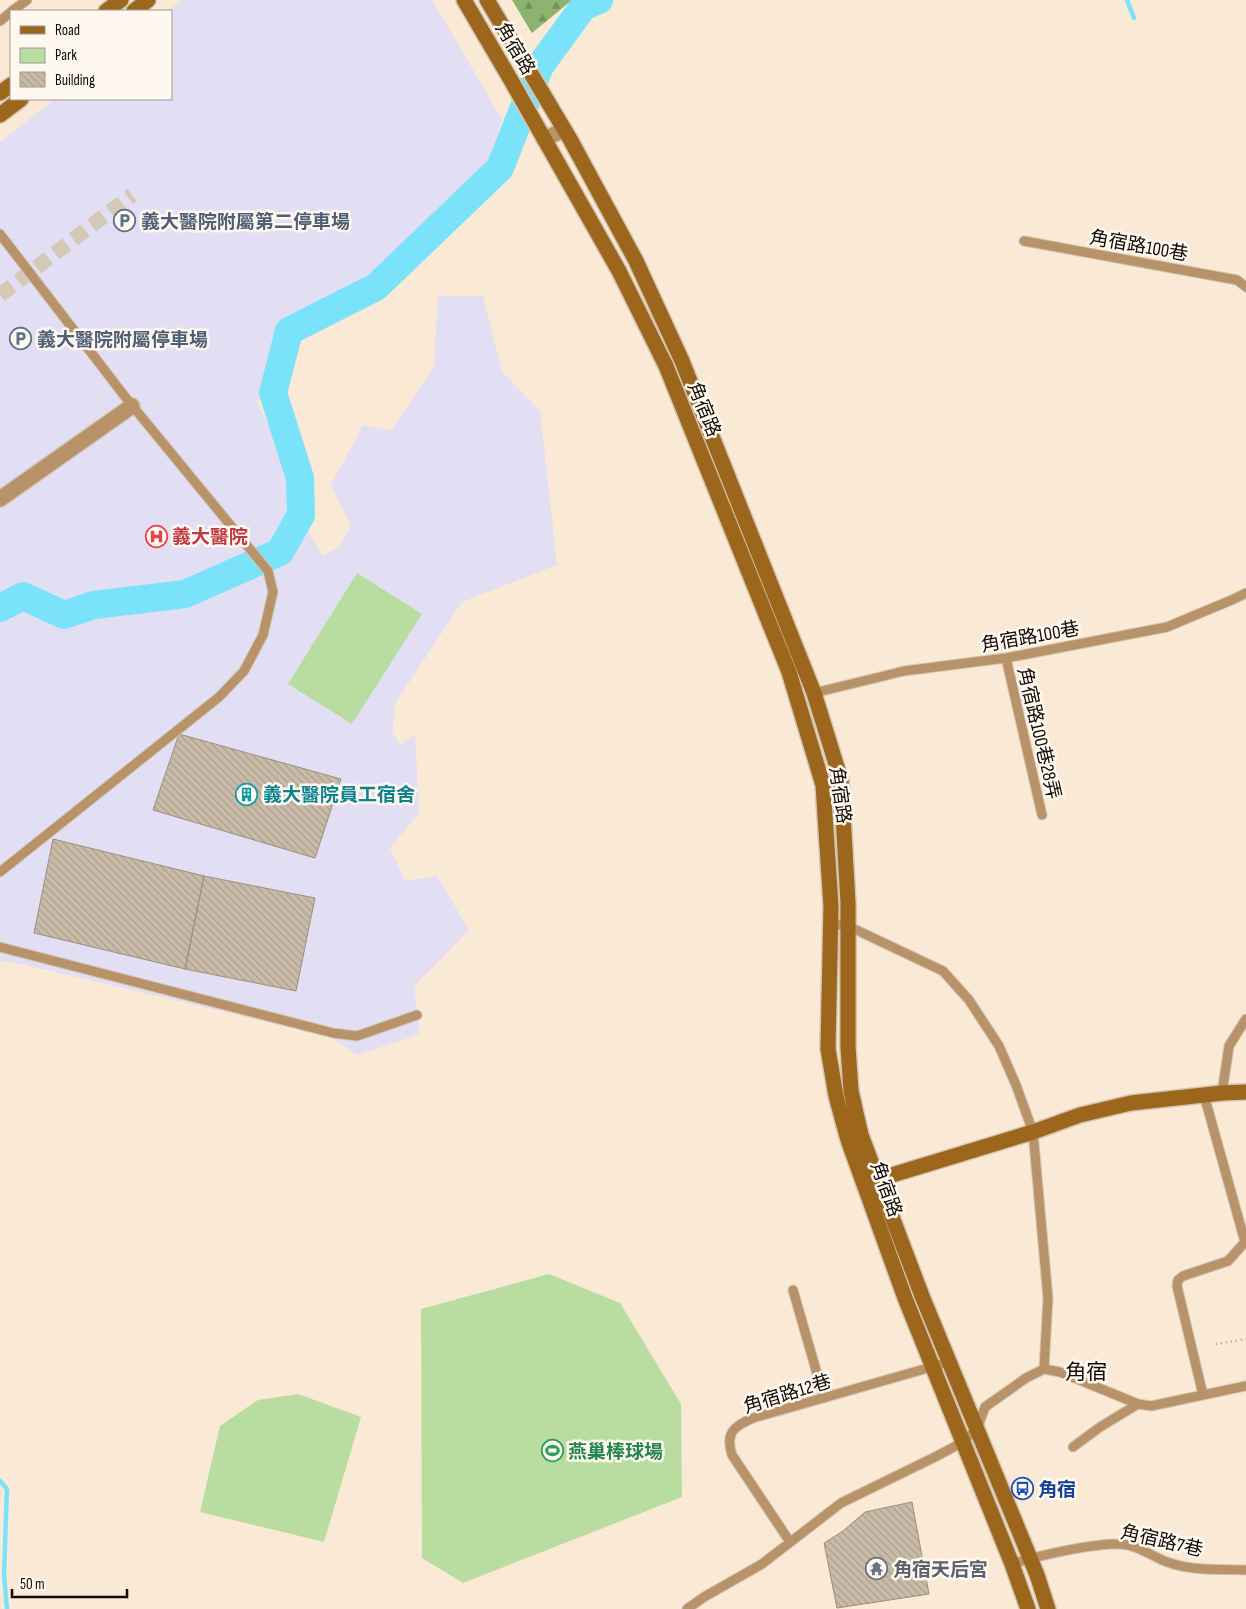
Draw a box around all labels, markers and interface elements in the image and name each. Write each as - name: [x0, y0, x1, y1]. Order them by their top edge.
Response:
- legend: [10, 10, 172, 100]
- street label: 角宿路: [490, 18, 539, 79]
- text: Road: [55, 21, 80, 40]
- text: Park: [55, 46, 77, 65]
- text: Building: [55, 71, 95, 90]
- parking icon: 義大醫院附屬第二停車場: [113, 209, 137, 233]
- place label: 義大醫院附屬第二停車場: [141, 211, 350, 234]
- street label: 角宿路100巷: [1088, 227, 1190, 266]
- parking icon: 義大醫院附屬停車場: [9, 327, 33, 351]
- place label: 義大醫院附屬停車場: [37, 329, 208, 352]
- street label: 角宿路: [682, 379, 725, 440]
- hospital icon: 義大醫院: [144, 524, 168, 548]
- place label: 義大醫院: [172, 526, 248, 549]
- street label: 角宿路100巷: [979, 618, 1081, 657]
- street label: 角宿路100巷28弄: [1012, 665, 1065, 802]
- street label: 角宿路: [824, 765, 855, 825]
- building icon: 義大醫院員工宿舍: [235, 782, 259, 806]
- place label: 義大醫院員工宿舍: [263, 784, 415, 807]
- street label: 角宿路: [865, 1159, 906, 1220]
- district label: 角宿: [1065, 1360, 1107, 1385]
- street label: 角宿路12巷: [741, 1370, 834, 1419]
- sports icon: 燕巢棒球場: [540, 1439, 564, 1463]
- place label: 燕巢棒球場: [568, 1441, 663, 1464]
- bus stop icon: 角宿: [1010, 1477, 1034, 1501]
- place label: 角宿: [1038, 1479, 1076, 1502]
- street label: 角宿路7巷: [1118, 1521, 1205, 1562]
- temple icon: 角宿天后宮: [865, 1557, 889, 1581]
- place label: 角宿天后宮: [893, 1559, 988, 1582]
- scale bar: [12, 1566, 128, 1598]
- text: 50 m: [20, 1575, 45, 1594]

